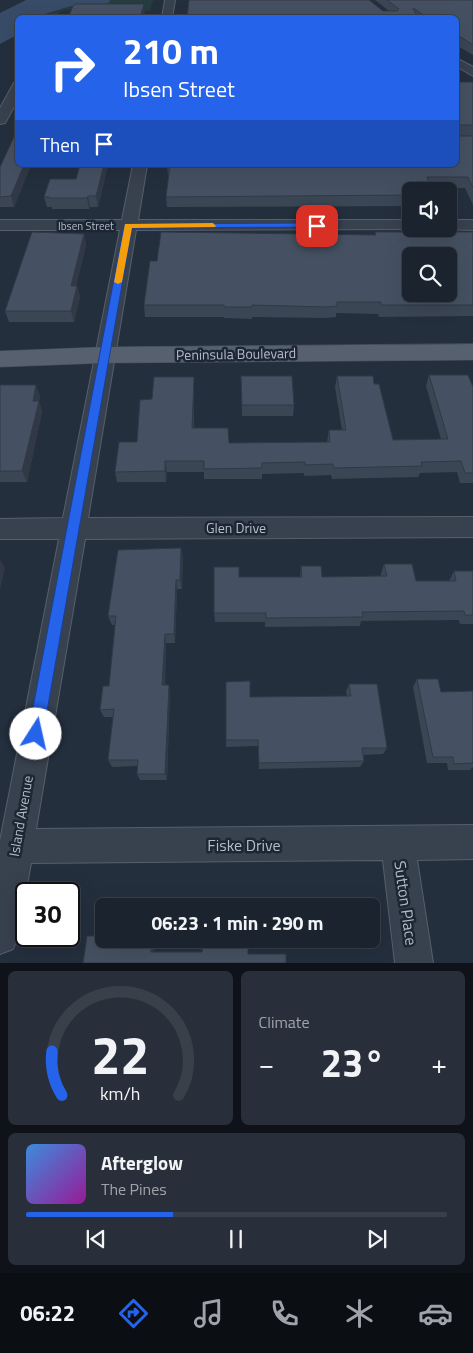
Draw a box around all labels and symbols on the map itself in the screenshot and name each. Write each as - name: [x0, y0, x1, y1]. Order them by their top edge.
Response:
- pin: [296, 205, 338, 247]
- street label: Ibsen Street: [58, 218, 114, 234]
- street label: Peninsula Boulevard: [176, 342, 296, 365]
- street label: Glen Drive: [206, 517, 266, 538]
- position arrow: [9, 707, 61, 759]
- street label: Island Avenue: [3, 774, 38, 858]
- street label: Fiske Drive: [207, 833, 281, 857]
- street label: Sutton Place: [388, 859, 424, 947]
- speed limit sign: 30: [15, 882, 80, 947]

